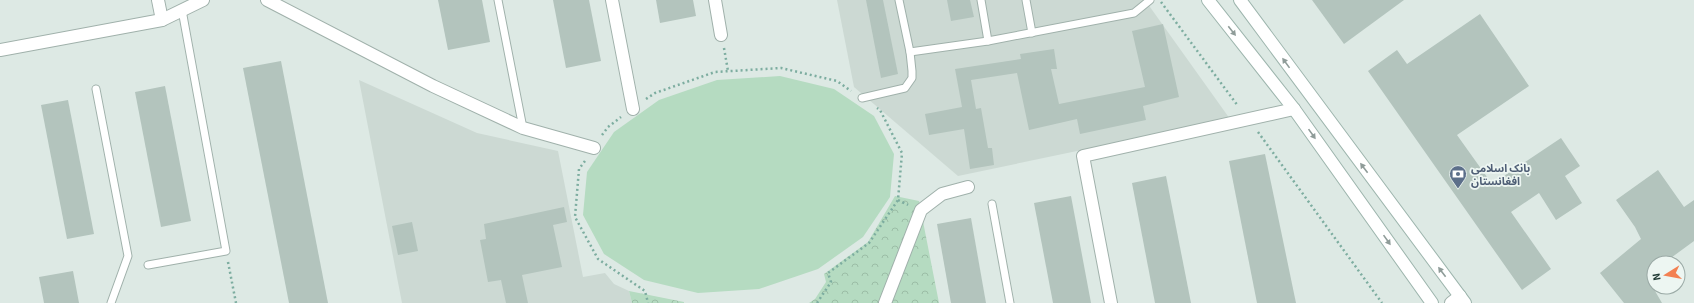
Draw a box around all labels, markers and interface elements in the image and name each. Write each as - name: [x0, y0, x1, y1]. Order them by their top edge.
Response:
- one-way arrow: [1228, 25, 1236, 36]
- one-way arrow: [1282, 58, 1290, 69]
- one-way arrow: [1307, 128, 1316, 139]
- place label: بانک اسلامی افغانستان: [1471, 161, 1530, 189]
- one-way arrow: [1360, 162, 1368, 173]
- bank icon: بانک اسلامی افغانستان: [1448, 164, 1468, 189]
- one-way arrow: [1383, 234, 1391, 245]
- north arrow: [1646, 255, 1686, 295]
- one-way arrow: [1438, 266, 1446, 277]
- text: N: [1649, 272, 1665, 282]

